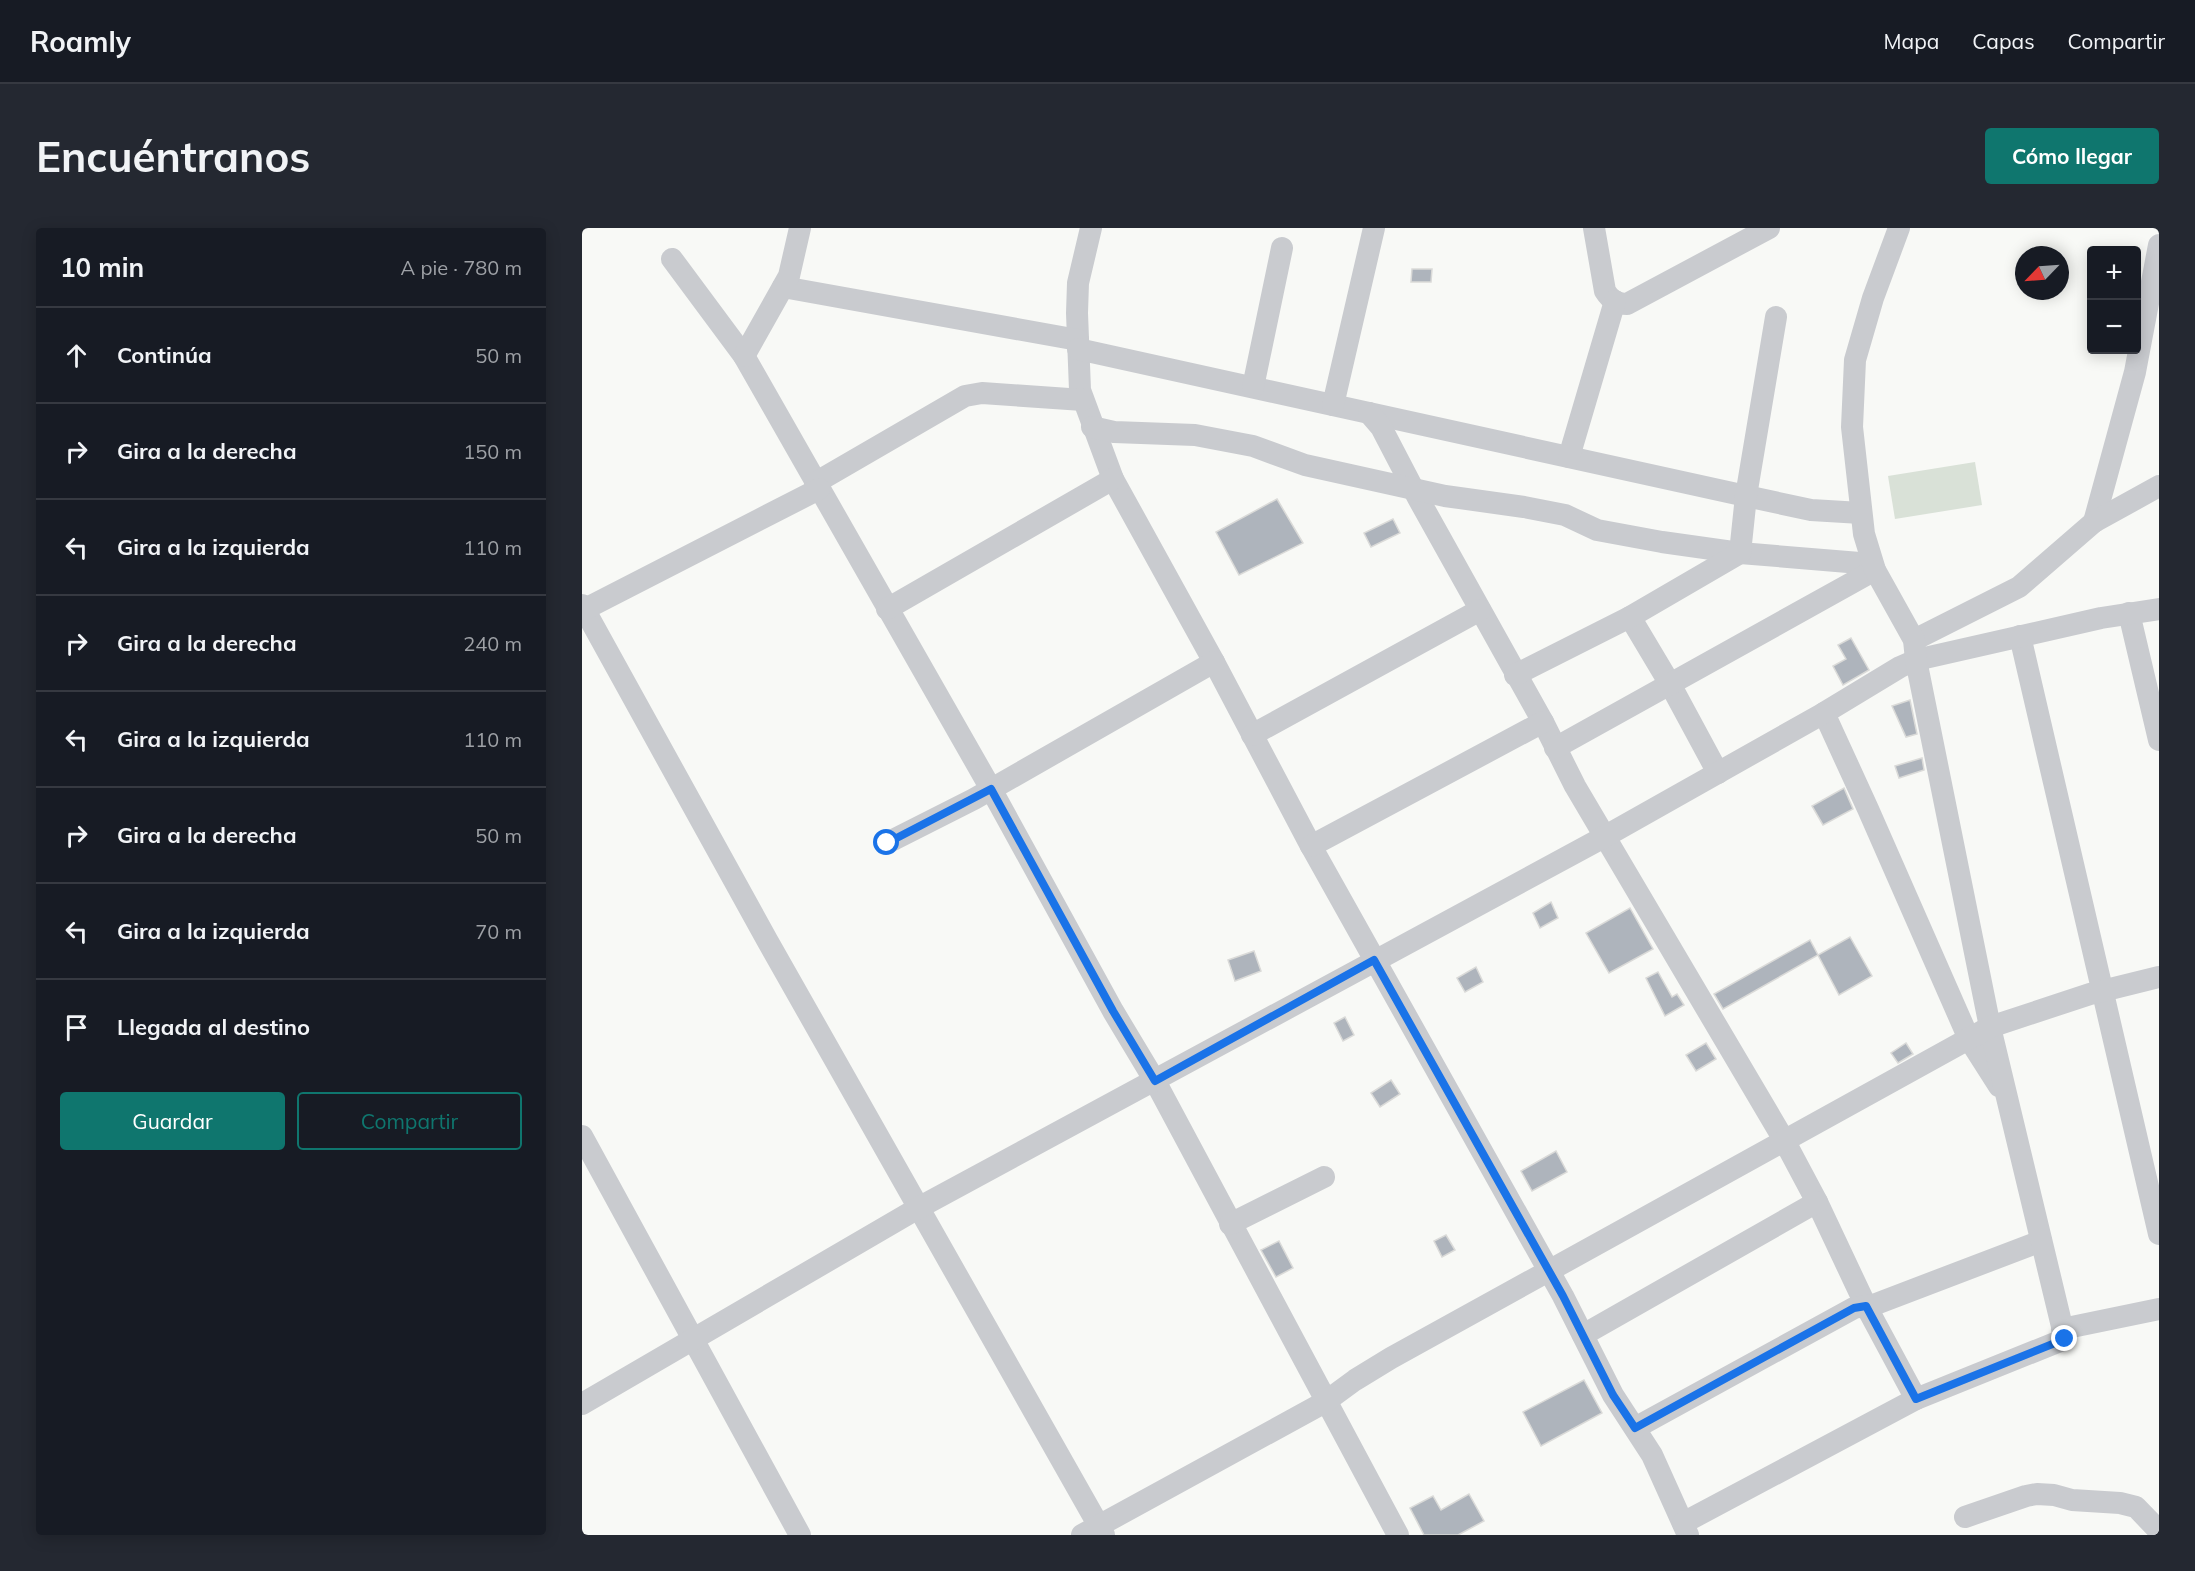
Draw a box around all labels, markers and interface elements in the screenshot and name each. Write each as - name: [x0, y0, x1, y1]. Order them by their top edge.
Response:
- text: Roamly: [30, 24, 131, 59]
- text: Mapa: [1884, 28, 1939, 54]
- text: Capas: [1972, 28, 2035, 54]
- text: Compartir: [2068, 28, 2165, 54]
- button: Cómo llegar: [1985, 128, 2159, 184]
- text: Encuéntranos: [36, 130, 310, 183]
- north arrow: [2015, 246, 2069, 300]
- map controls: [2087, 246, 2141, 354]
- button: +: [2087, 246, 2141, 300]
- text: 10 min: [60, 251, 144, 284]
- text: A pie · 780 m: [401, 255, 522, 280]
- button: −: [2087, 300, 2141, 354]
- icon: ahead: [60, 339, 93, 372]
- text: Continúa: [117, 341, 212, 369]
- text: 50 m: [475, 343, 522, 368]
- icon: right: [60, 435, 93, 468]
- text: Gira a la derecha: [117, 437, 297, 465]
- text: 150 m: [463, 439, 522, 464]
- icon: left: [60, 531, 93, 564]
- text: Gira a la izquierda: [117, 533, 310, 561]
- text: 110 m: [463, 535, 522, 560]
- icon: right: [60, 627, 93, 660]
- text: Gira a la derecha: [117, 629, 297, 657]
- text: 240 m: [463, 631, 522, 656]
- icon: left: [60, 723, 93, 756]
- text: Gira a la izquierda: [117, 725, 310, 753]
- text: 110 m: [463, 727, 522, 752]
- icon: right: [60, 819, 93, 852]
- text: Gira a la derecha: [117, 821, 297, 849]
- text: 50 m: [475, 823, 522, 848]
- route start: [873, 829, 899, 855]
- icon: left: [60, 915, 93, 948]
- text: Gira a la izquierda: [117, 917, 310, 945]
- text: 70 m: [475, 919, 522, 944]
- icon: arrive: [60, 1011, 93, 1044]
- text: Llegada al destino: [117, 1013, 310, 1041]
- button: Guardar: [60, 1092, 285, 1150]
- button: Compartir: [297, 1092, 522, 1150]
- route end: [2051, 1325, 2077, 1351]

